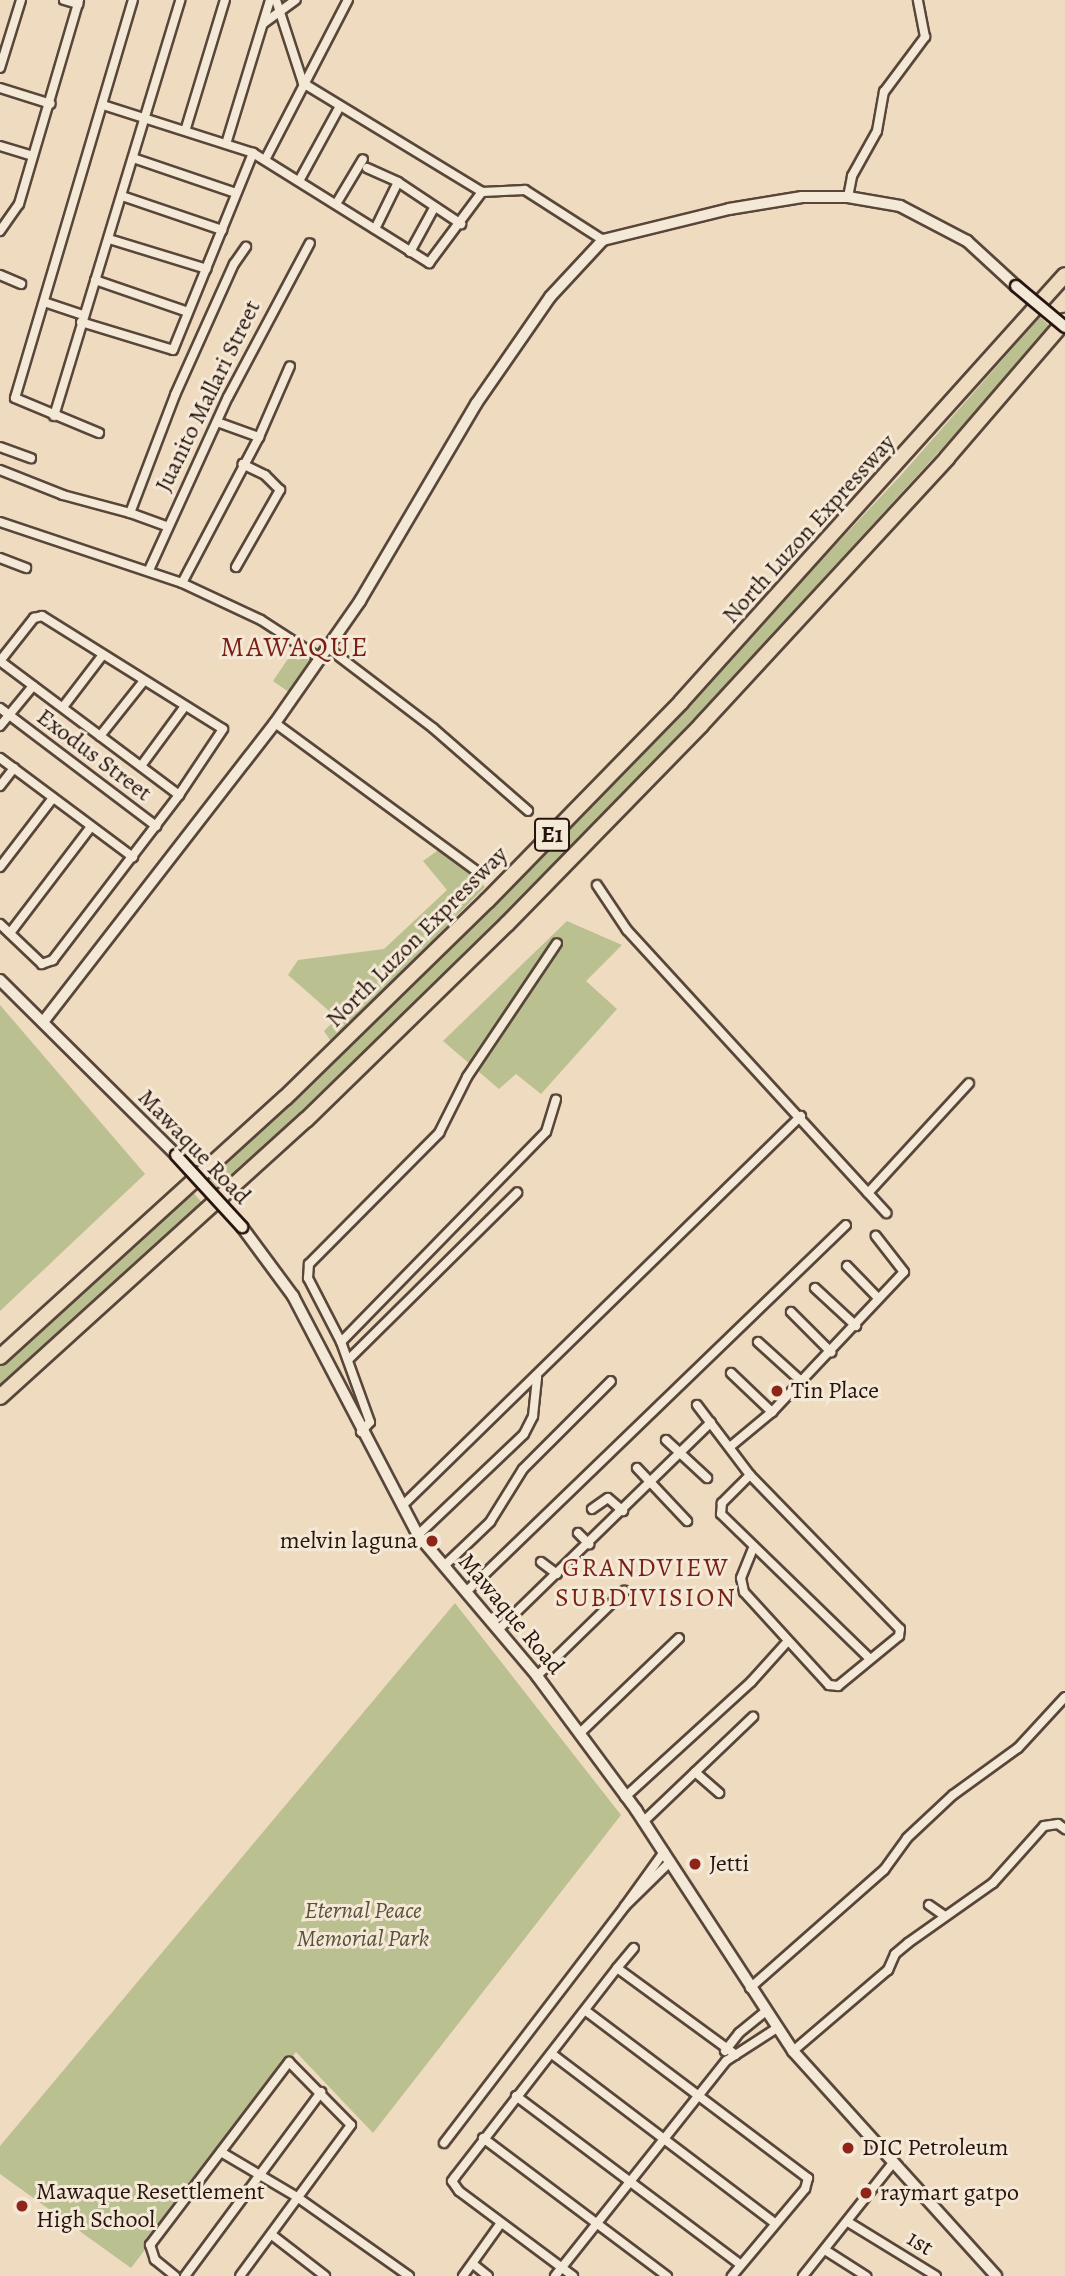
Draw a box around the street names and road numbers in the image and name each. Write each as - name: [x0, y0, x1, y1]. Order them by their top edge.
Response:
- street label: Juanito Mallari Street: [149, 295, 267, 497]
- street label: North Luzon Expressway: [716, 428, 902, 630]
- street label: Exodus Street: [31, 702, 157, 808]
- road number: E1: [533, 816, 571, 855]
- street label: North Luzon Expressway: [320, 840, 514, 1034]
- street label: Mawaque Road: [132, 1083, 256, 1211]
- street label: Mawaque Road: [452, 1548, 570, 1680]
- street label: 1st: [901, 2224, 939, 2262]

